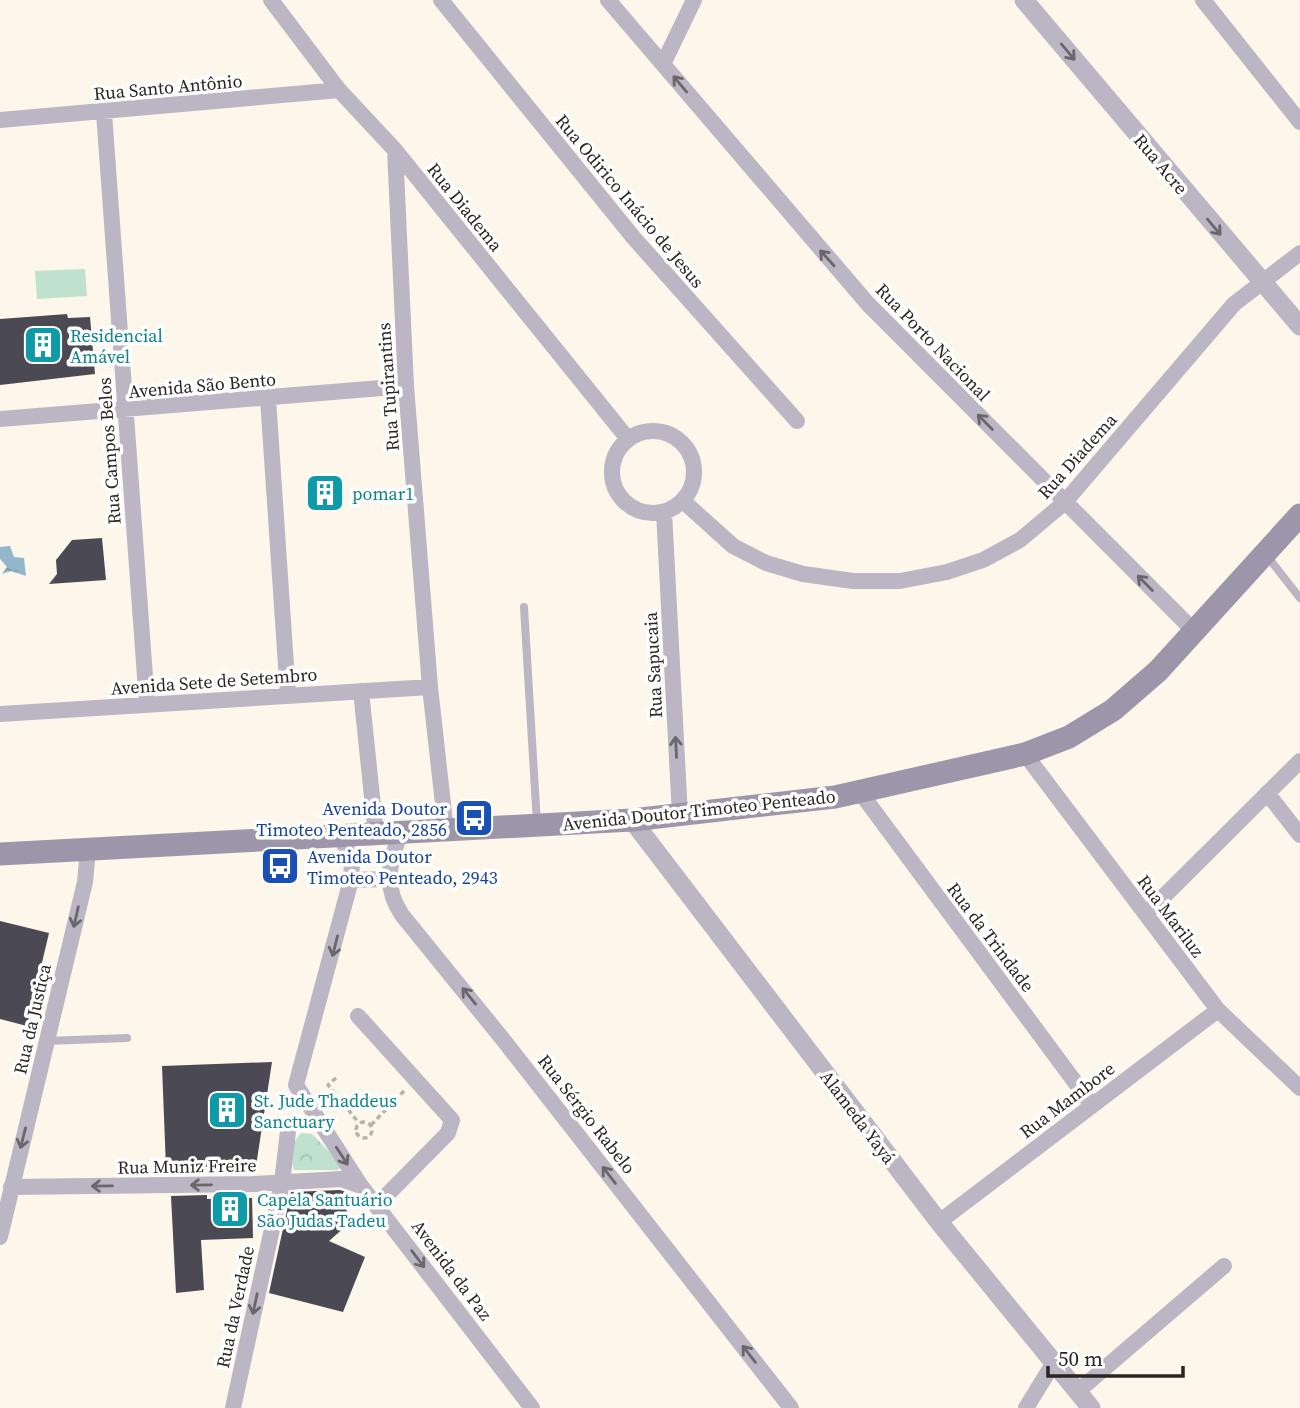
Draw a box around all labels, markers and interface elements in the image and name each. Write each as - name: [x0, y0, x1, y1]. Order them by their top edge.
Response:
- one-way arrow: [1060, 43, 1075, 61]
- street label: Rua Santo Antônio: [93, 68, 243, 106]
- one-way arrow: [672, 76, 688, 94]
- street label: Rua Odirico Inácio de Jesus: [550, 109, 710, 293]
- street label: Rua Acre: [1128, 128, 1194, 200]
- street label: Rua Diadema: [421, 157, 509, 257]
- one-way arrow: [1206, 217, 1222, 235]
- one-way arrow: [819, 249, 835, 267]
- street label: Rua Porto Nacional: [870, 278, 996, 406]
- street label: Rua Tupirantins: [371, 322, 405, 452]
- place label: Residencial Amável: [70, 323, 163, 369]
- building icon: Residencial Amável: [22, 324, 64, 366]
- street label: Avenida São Bento: [127, 366, 277, 404]
- street label: Rua Campos Belos: [91, 376, 127, 525]
- street label: Rua Diadema: [1032, 407, 1123, 504]
- one-way arrow: [976, 413, 993, 430]
- building icon: pomar1: [304, 472, 346, 514]
- place label: pomar1: [352, 481, 414, 506]
- one-way arrow: [1137, 574, 1154, 591]
- street label: Rua Sapucaia: [638, 610, 668, 719]
- street label: Avenida Sete de Setembro: [110, 661, 318, 701]
- one-way arrow: [670, 736, 683, 759]
- street label: Avenida Doutor Timoteo Penteado: [561, 783, 837, 837]
- place label: Avenida Doutor Timoteo Penteado, 2856: [256, 796, 447, 842]
- bus stop icon: Avenida Doutor Timoteo Penteado, 2856: [453, 797, 495, 839]
- place label: Avenida Doutor Timoteo Penteado, 2943: [307, 844, 498, 890]
- bus stop icon: Avenida Doutor Timoteo Penteado, 2943: [259, 845, 301, 887]
- street label: Rua Mariluz: [1132, 870, 1210, 962]
- street label: Rua da Trindade: [942, 877, 1040, 997]
- one-way arrow: [69, 905, 83, 928]
- one-way arrow: [328, 934, 341, 957]
- street label: Rua da Justiça: [7, 961, 57, 1077]
- one-way arrow: [461, 987, 476, 1005]
- street label: Rua Sérgio Rabelo: [532, 1049, 642, 1179]
- street label: Rua Mambore: [1014, 1056, 1120, 1144]
- street label: Alameda Yayá: [814, 1065, 902, 1170]
- place label: St. Jude Thaddeus Sanctuary: [254, 1088, 397, 1134]
- building icon: St. Jude Thaddeus Sanctuary: [206, 1089, 248, 1131]
- one-way arrow: [16, 1126, 30, 1149]
- one-way arrow: [335, 1145, 349, 1165]
- street label: Rua Muniz Freire: [117, 1152, 257, 1180]
- one-way arrow: [602, 1166, 617, 1184]
- one-way arrow: [190, 1178, 213, 1191]
- one-way arrow: [91, 1179, 114, 1193]
- place label: Capela Santuário São Judas Tadeu: [257, 1187, 393, 1233]
- building icon: Capela Santuário São Judas Tadeu: [209, 1188, 251, 1230]
- street label: Avenida da Paz: [406, 1215, 498, 1325]
- street label: Rua da Verdade: [210, 1244, 260, 1370]
- one-way arrow: [411, 1249, 426, 1268]
- one-way arrow: [248, 1292, 262, 1315]
- scale bar: [1048, 1334, 1183, 1378]
- text: 50 m: [1058, 1344, 1103, 1373]
- one-way arrow: [742, 1345, 757, 1363]

